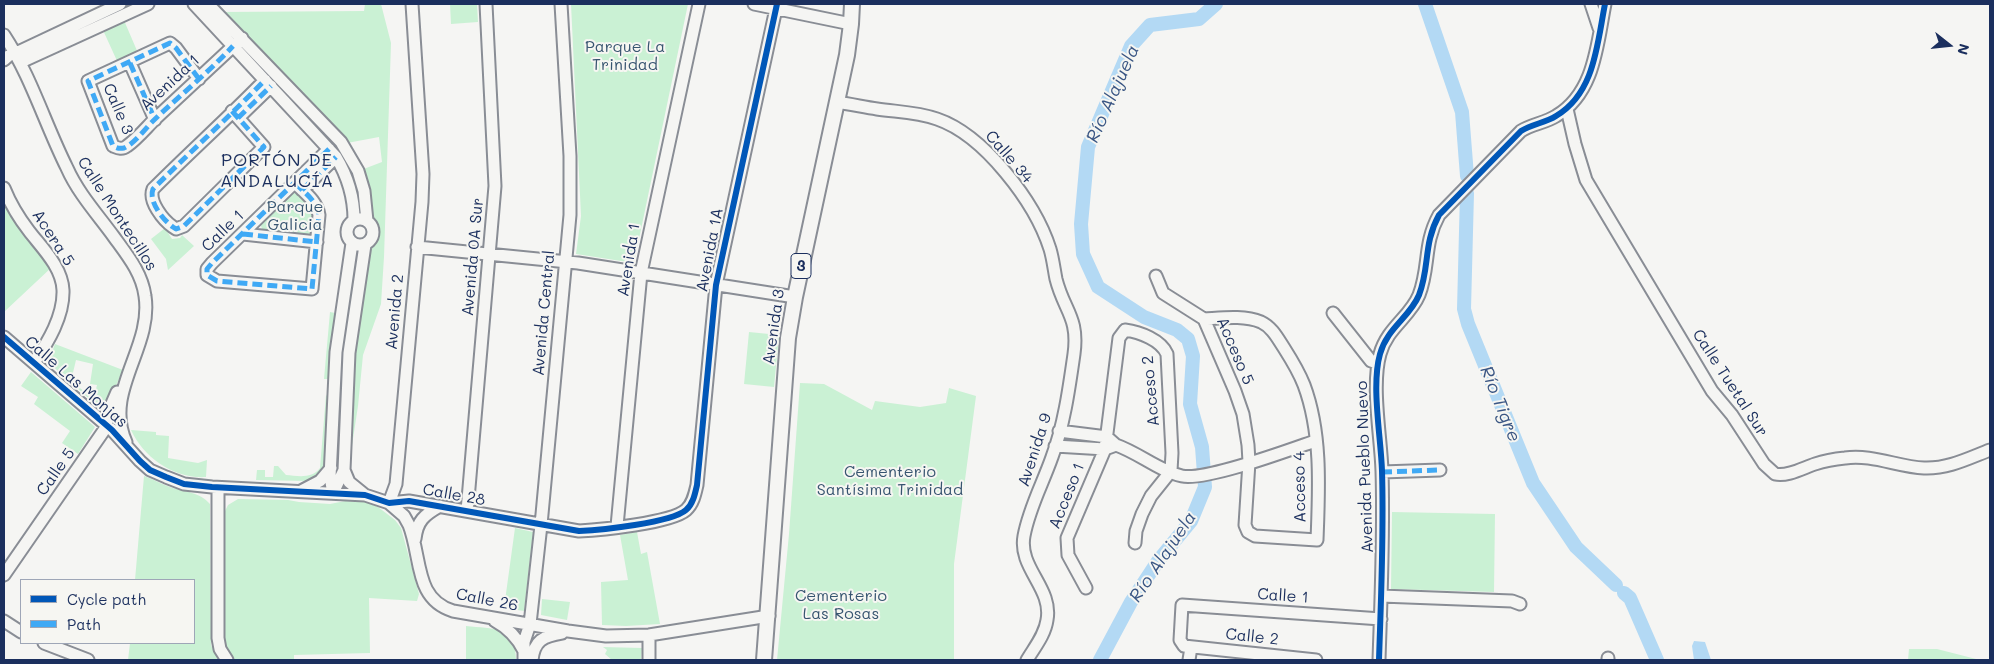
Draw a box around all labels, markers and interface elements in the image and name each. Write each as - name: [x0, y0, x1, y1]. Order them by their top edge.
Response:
- north arrow: [1924, 20, 1974, 70]
- park label: Parque La Trinidad: [585, 37, 665, 75]
- water label: Río Alajuela: [1082, 42, 1144, 146]
- text: N: [1953, 42, 1975, 57]
- street label: Avenida 1: [136, 51, 204, 115]
- street label: Calle 3: [99, 80, 137, 138]
- street label: Calle 34: [981, 127, 1037, 187]
- district label: PORTÓN DE ANDALUCÍA: [219, 149, 335, 192]
- street label: Calle Montecillos: [73, 153, 161, 275]
- park label: Parque Galicia: [267, 197, 323, 235]
- street label: Avenida 0A Sur: [458, 197, 488, 317]
- street label: Acera 5: [28, 206, 78, 270]
- street label: Calle 1: [198, 206, 248, 256]
- street label: Avenida 1A: [692, 206, 728, 294]
- street label: Avenida 1: [614, 222, 644, 298]
- street label: Avenida Central: [529, 249, 559, 377]
- road number: 3: [791, 254, 811, 278]
- street label: Avenida 2: [382, 273, 408, 351]
- street label: Avenida 3: [759, 288, 789, 366]
- street label: Acceso 5: [1212, 314, 1258, 388]
- street label: Calle Tuetal Sur: [1688, 326, 1772, 440]
- street label: Calle Las Monjas: [21, 332, 131, 432]
- street label: Acceso 2: [1138, 355, 1164, 427]
- water label: Río Tigre: [1475, 363, 1525, 445]
- street label: Avenida Pueblo Nuevo: [1352, 380, 1378, 554]
- street label: Avenida 9: [1014, 411, 1056, 489]
- street label: Calle 5: [33, 444, 79, 500]
- street label: Acceso 4: [1290, 451, 1310, 523]
- street label: Acceso 1: [1045, 460, 1089, 532]
- park label: Cementerio Santísima Trinidad: [817, 462, 963, 500]
- street label: Calle 28: [421, 480, 487, 510]
- water label: Río Alajuela: [1125, 508, 1201, 606]
- legend: [20, 579, 195, 644]
- street label: Calle 26: [454, 585, 520, 615]
- street label: Calle 1: [1257, 585, 1309, 607]
- park label: Cementerio Las Rosas: [795, 586, 887, 624]
- text: Cycle path: [67, 589, 146, 609]
- text: Path: [67, 614, 101, 634]
- street label: Calle 2: [1224, 625, 1280, 649]

